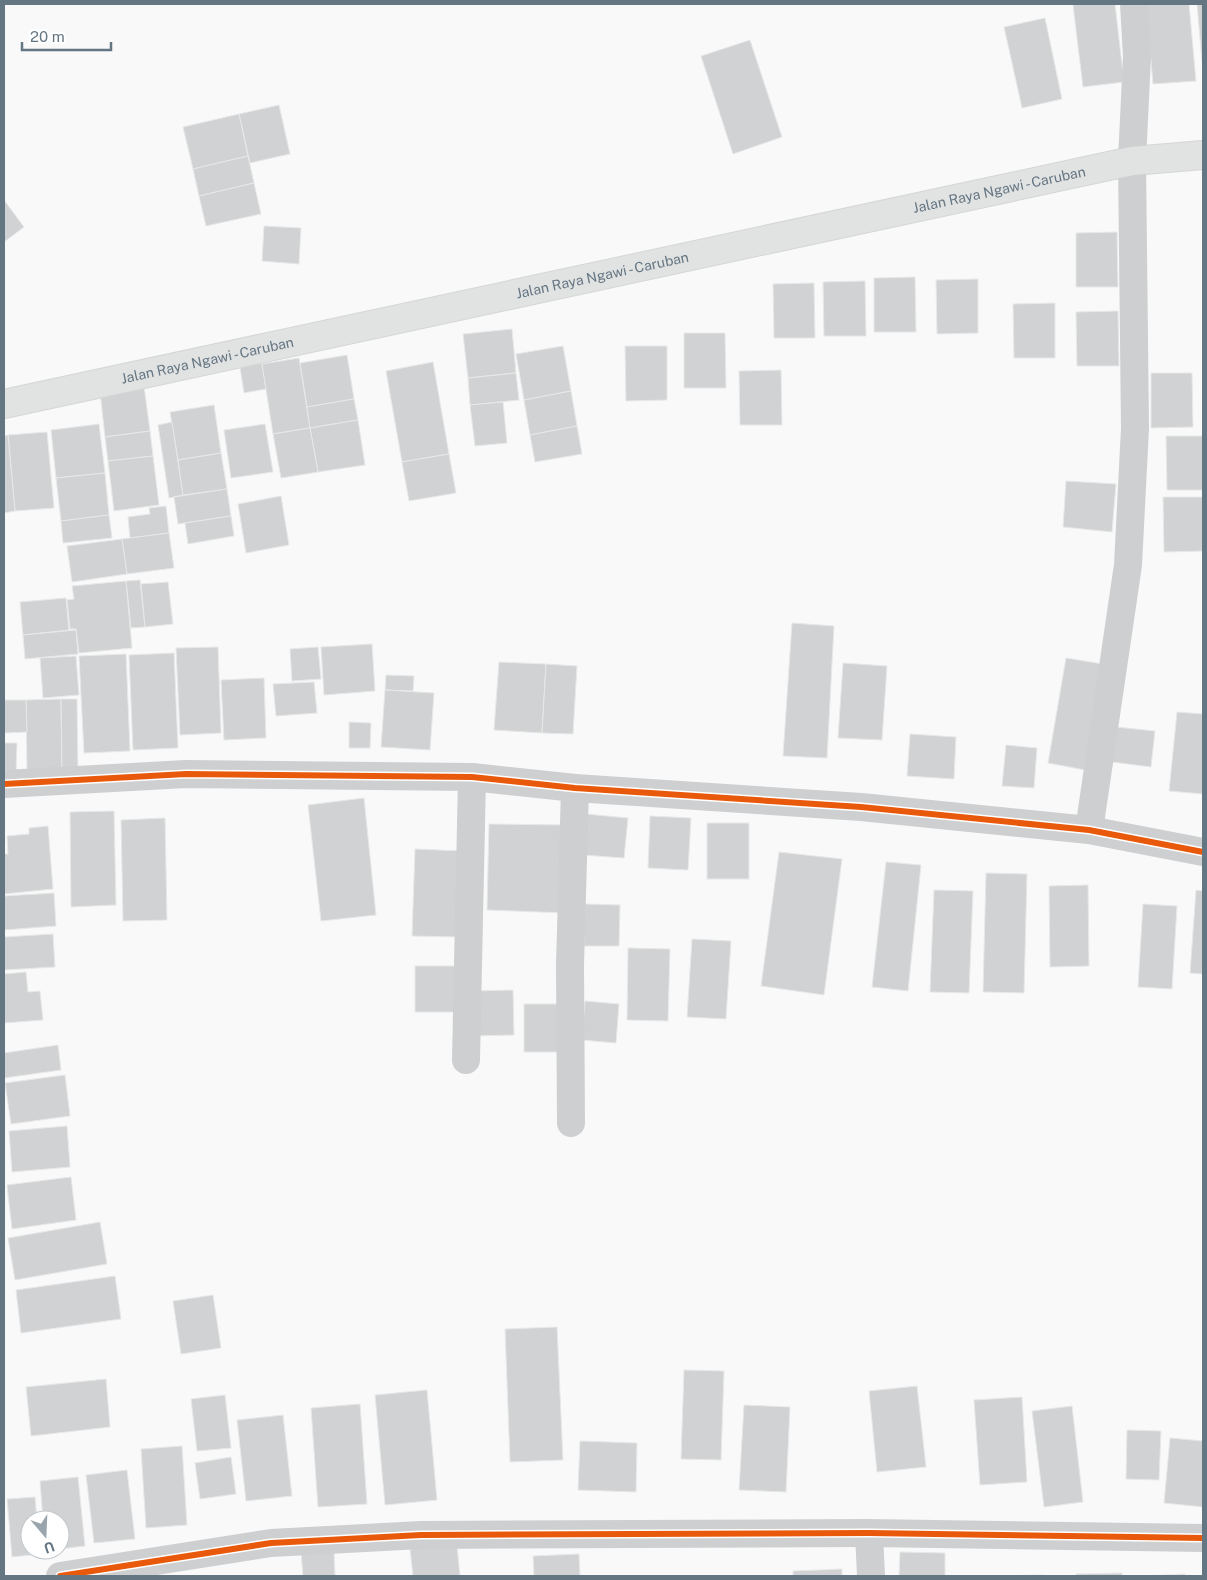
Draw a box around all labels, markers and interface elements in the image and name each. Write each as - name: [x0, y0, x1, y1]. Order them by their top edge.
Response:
- scale bar: [22, 20, 111, 52]
- text: 20 m: [30, 28, 65, 45]
- street label: Jalan Raya Ngawi - Caruban: [911, 163, 1087, 216]
- street label: Jalan Raya Ngawi - Caruban: [514, 249, 690, 301]
- street label: Jalan Raya Ngawi - Caruban: [120, 334, 295, 387]
- north arrow: [20, 1510, 70, 1560]
- text: U: [42, 1538, 57, 1557]

